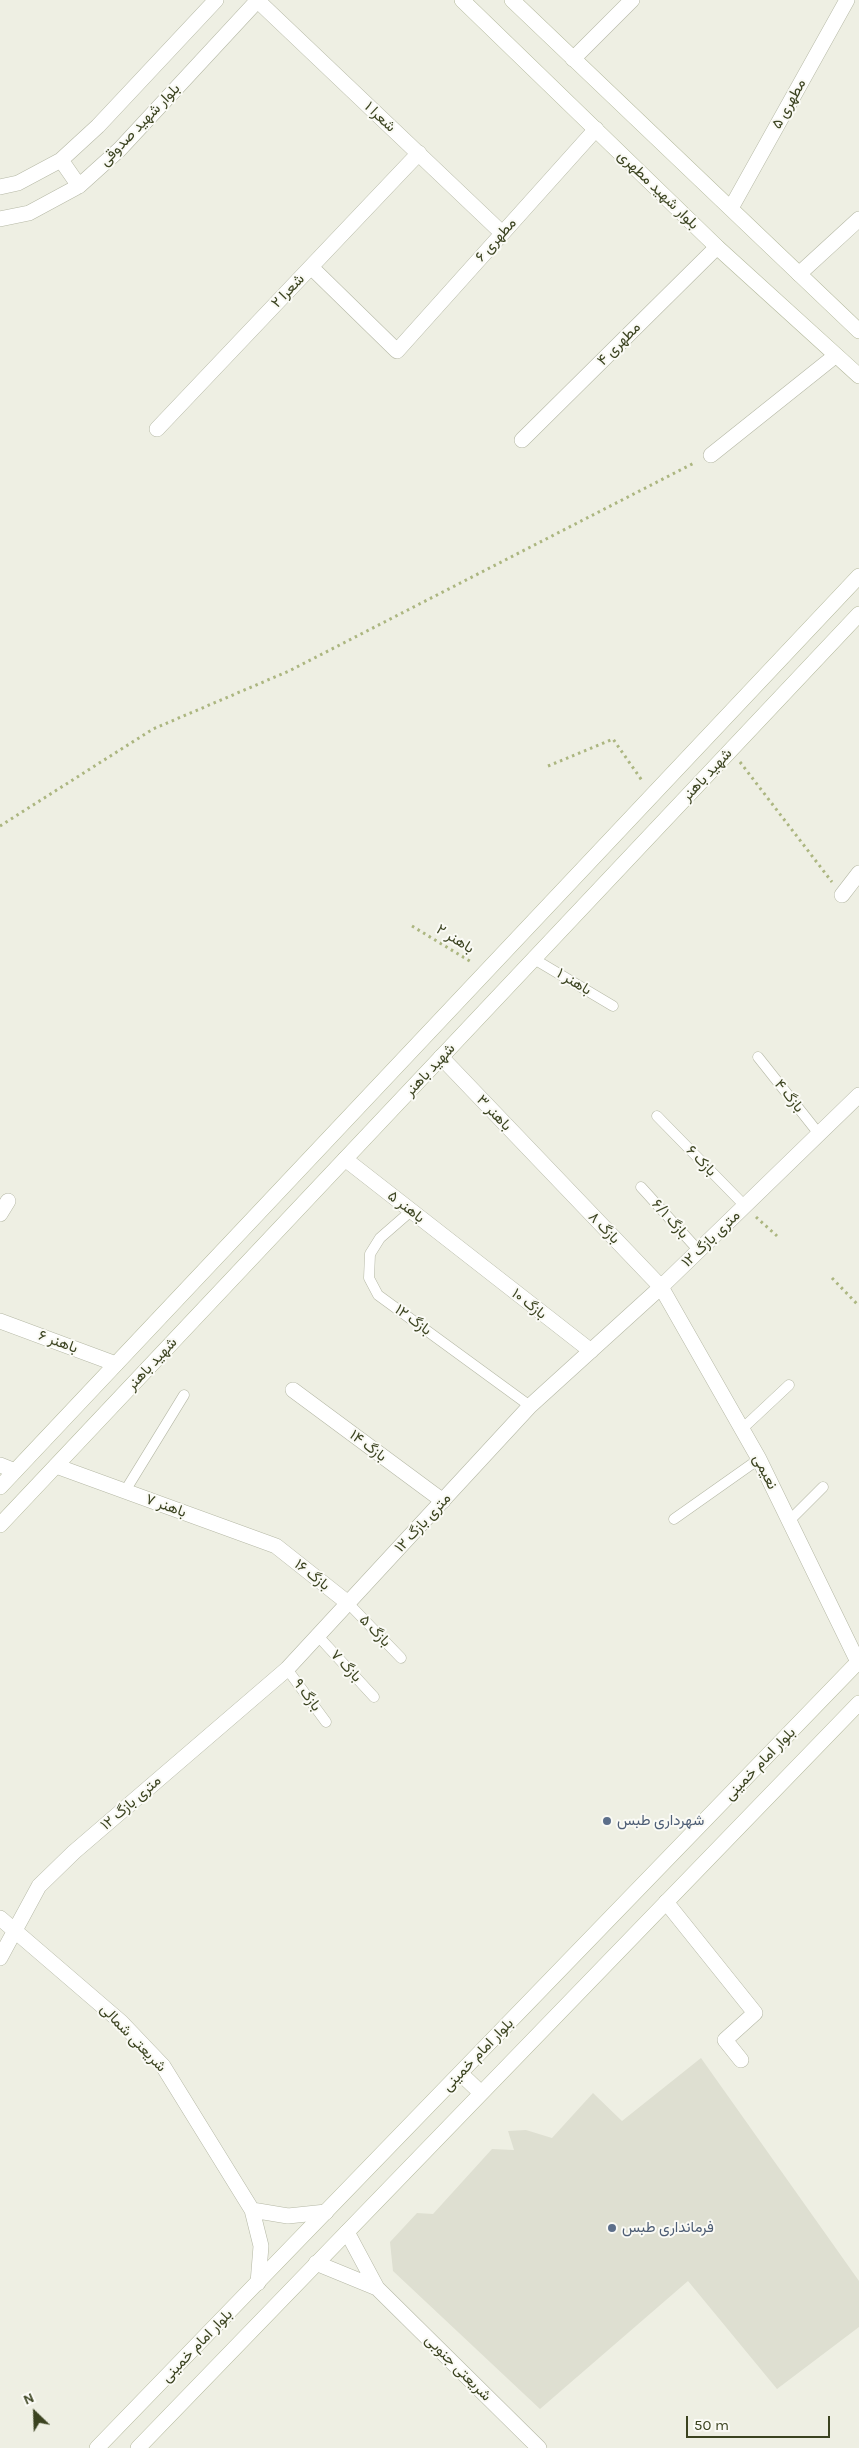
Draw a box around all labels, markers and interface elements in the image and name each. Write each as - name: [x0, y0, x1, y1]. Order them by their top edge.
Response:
- street label: مطهری ۵: [768, 76, 810, 132]
- street label: بلوار شهید صدوقی: [96, 80, 184, 170]
- street label: شعرا ۱: [360, 98, 400, 136]
- street label: بلوار شهید مطهری: [614, 147, 702, 233]
- street label: مطهری ۶: [472, 214, 520, 266]
- street label: شعرا ۲: [268, 270, 308, 312]
- street label: مطهری ۴: [594, 319, 644, 369]
- street label: شهید باهنر: [678, 745, 736, 805]
- street label: باهنر ۲: [433, 920, 477, 958]
- street label: باهنر ۱: [553, 965, 595, 999]
- street label: شهید باهنر: [401, 1040, 459, 1100]
- street label: بازگ ۴: [770, 1076, 808, 1116]
- street label: باهنر ۳: [473, 1091, 515, 1135]
- street label: بازک ۶: [682, 1142, 720, 1180]
- street label: باهنر ۵: [384, 1187, 428, 1227]
- street label: بازگ ۶/۱: [648, 1196, 692, 1242]
- street label: ۱۲ متری بازگ: [678, 1207, 744, 1271]
- street label: بازگ ۸: [584, 1208, 624, 1248]
- street label: بازگ ۱۰: [508, 1285, 550, 1323]
- street label: بازگ ۱۲: [391, 1301, 435, 1339]
- street label: باهنر ۶: [36, 1327, 80, 1357]
- street label: شهید باهنر: [123, 1334, 181, 1394]
- street label: بازگ ۱۴: [346, 1426, 390, 1466]
- street label: نعیمی: [749, 1451, 781, 1493]
- street label: باهنر ۷: [143, 1490, 189, 1522]
- street label: ۱۲ متری بازگ: [391, 1490, 455, 1556]
- street label: بازگ ۱۶: [291, 1555, 333, 1595]
- street label: بازگ ۵: [355, 1611, 395, 1651]
- street label: بازگ ۷: [327, 1646, 365, 1686]
- street label: بازگ ۹: [289, 1675, 325, 1715]
- street label: بلوار امام خمینی: [721, 1724, 799, 1804]
- street label: ۱۲ متری بازگ: [97, 1772, 165, 1834]
- place label: شهرداری طبس: [617, 1812, 704, 1830]
- marker: شهرداری طبس: [601, 1815, 613, 1827]
- street label: شریعتی شمالی: [96, 2000, 170, 2076]
- street label: بلوار امام خمینی: [439, 2015, 517, 2095]
- place label: فرمانداری طبس: [622, 2219, 714, 2237]
- marker: فرمانداری طبس: [606, 2222, 618, 2234]
- street label: بلوار امام خمینی: [158, 2306, 236, 2386]
- street label: شریعتی جنوبی: [421, 2331, 495, 2405]
- north arrow: [10, 2388, 60, 2438]
- text: N: [21, 2389, 37, 2409]
- scale bar: [689, 2406, 833, 2438]
- text: 50 m: [694, 2416, 729, 2434]

